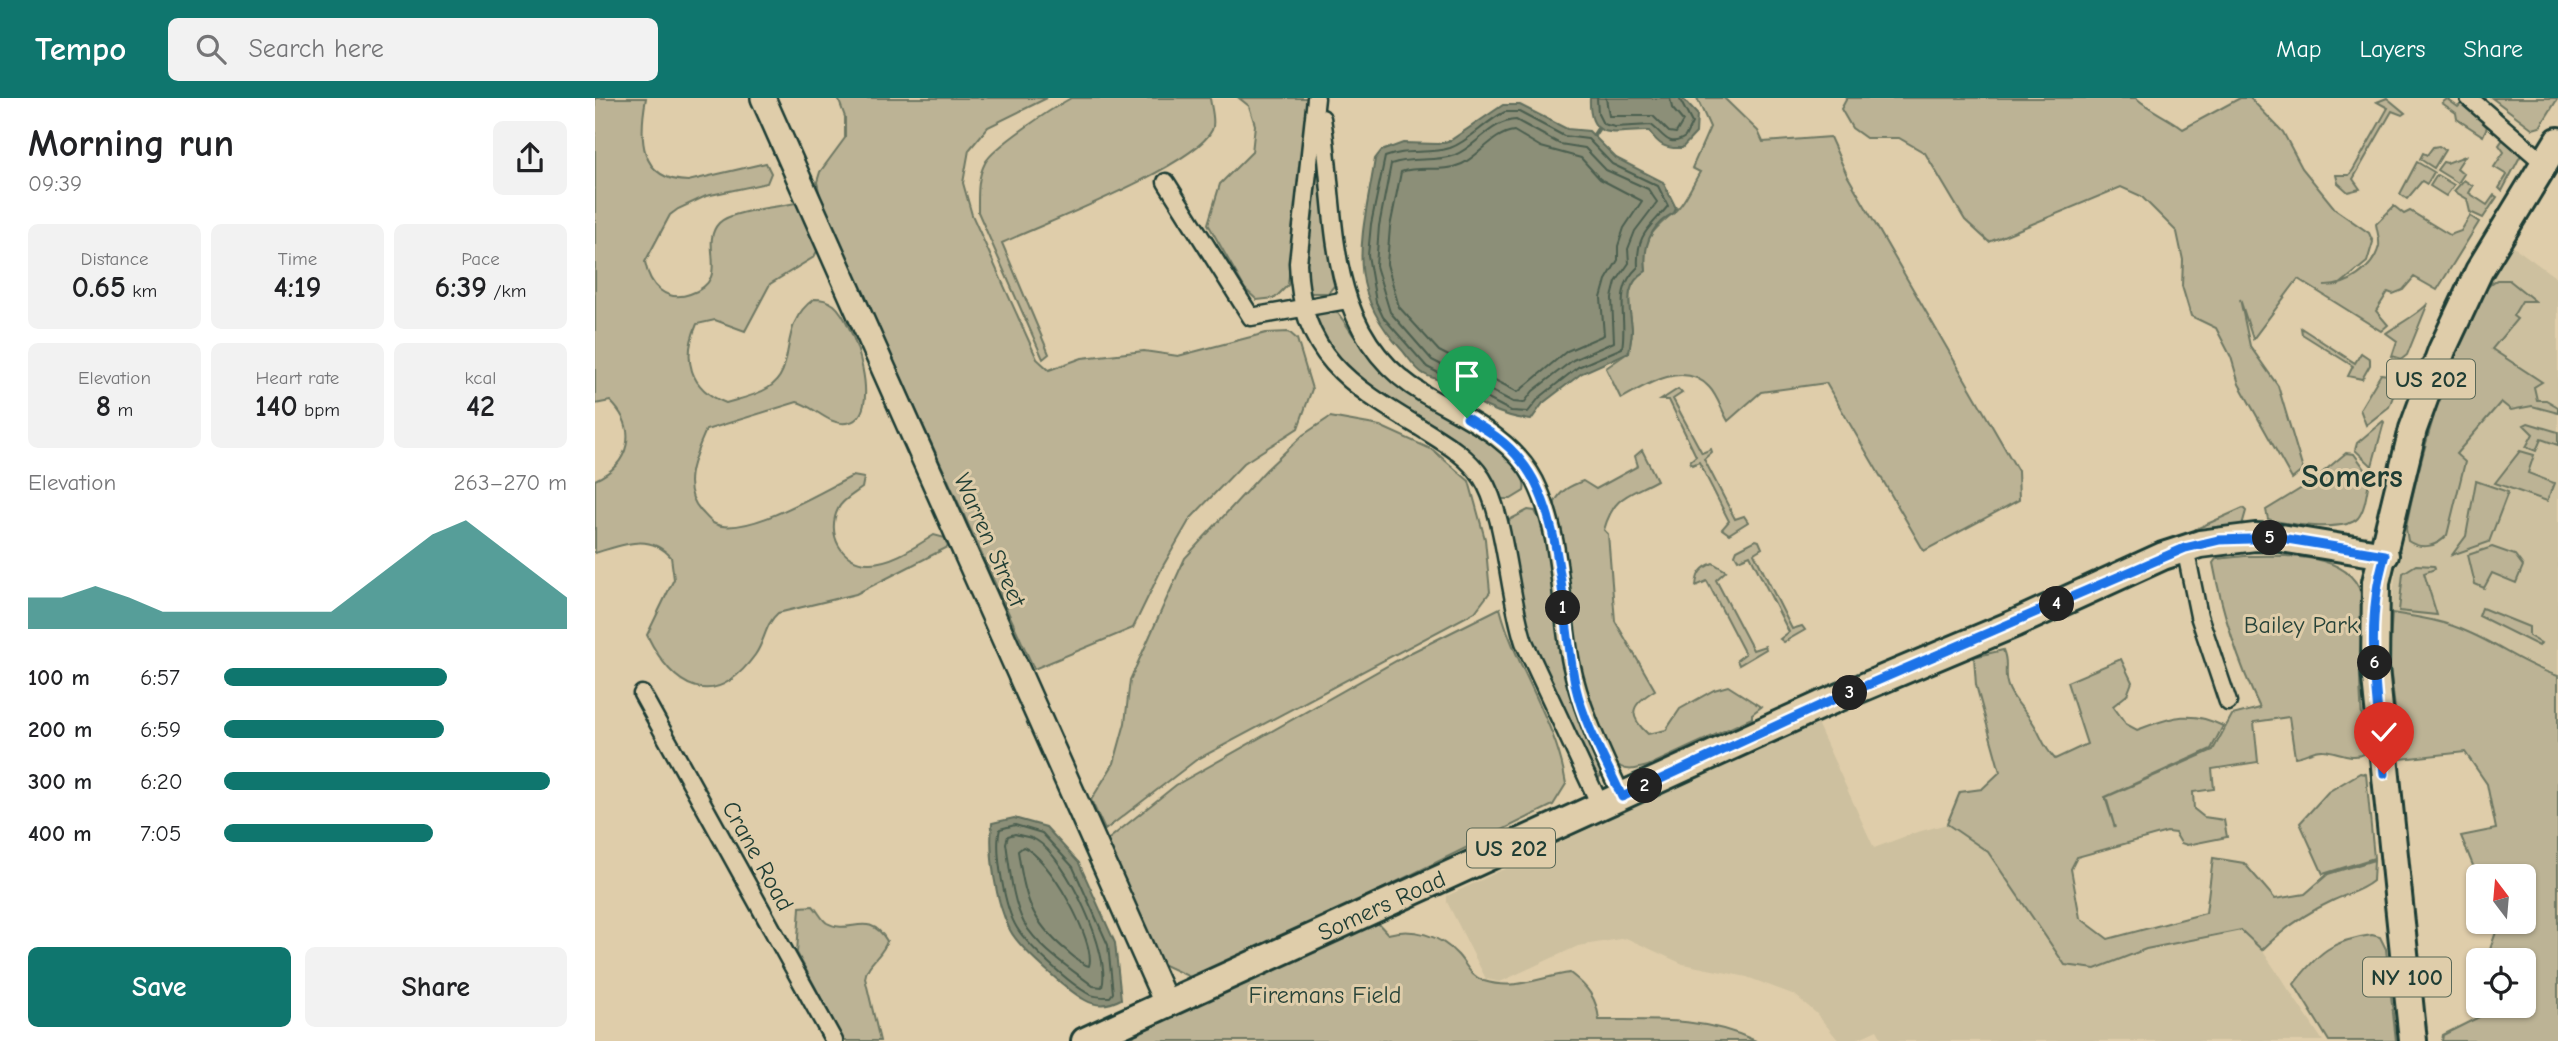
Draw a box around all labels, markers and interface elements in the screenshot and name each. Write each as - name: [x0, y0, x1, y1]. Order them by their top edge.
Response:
- search box: [168, 18, 658, 81]
- text: Tempo: [35, 30, 126, 68]
- icon: search: [192, 30, 230, 68]
- text: Search here: [248, 34, 384, 64]
- text: Map: [2276, 35, 2322, 63]
- text: Layers: [2360, 35, 2425, 63]
- text: Share: [2463, 35, 2523, 63]
- button: share: [493, 121, 567, 195]
- text: Morning run: [28, 122, 234, 166]
- text: 09:39: [28, 170, 82, 197]
- text: Distance: [80, 248, 149, 270]
- text: Time: [278, 248, 317, 270]
- text: Pace: [461, 248, 500, 270]
- text: 0.65: [72, 270, 126, 305]
- text: 4:19: [274, 270, 321, 305]
- text: 6:39: [435, 270, 487, 305]
- text: km: [126, 280, 157, 302]
- text: /km: [487, 280, 526, 302]
- pin: [1437, 346, 1497, 418]
- icon: arrive: [1448, 357, 1486, 395]
- road number: US 202: [2387, 360, 2475, 398]
- text: Elevation: [78, 367, 151, 389]
- text: Heart rate: [256, 367, 339, 389]
- text: kcal: [465, 367, 496, 389]
- text: 8: [96, 389, 111, 424]
- text: 140: [255, 389, 298, 424]
- text: 42: [466, 389, 495, 424]
- text: m: [111, 399, 133, 421]
- text: bpm: [298, 399, 340, 421]
- district label: Somers: [2301, 458, 2403, 495]
- text: Elevation: [28, 469, 116, 496]
- text: 263–270 m: [453, 469, 567, 496]
- street label: Warren Street: [948, 469, 1032, 612]
- pin: 5: [2253, 520, 2287, 556]
- text: 5: [2264, 526, 2275, 548]
- pin: 4: [2039, 587, 2075, 622]
- pin: 1: [1545, 590, 1581, 626]
- text: 4: [2052, 592, 2061, 614]
- text: 1: [1559, 596, 1566, 618]
- park label: Bailey Park: [2244, 611, 2359, 639]
- pin: 6: [2357, 646, 2393, 680]
- text: 6: [2370, 651, 2379, 673]
- text: 100 m: [28, 664, 90, 691]
- text: 6:57: [140, 664, 180, 691]
- pin: 3: [1833, 676, 1867, 710]
- text: 3: [1845, 681, 1854, 703]
- pin: [2354, 702, 2414, 774]
- icon: check: [2365, 713, 2403, 751]
- text: 200 m: [28, 716, 92, 743]
- text: 6:59: [140, 716, 181, 743]
- text: 300 m: [28, 768, 92, 795]
- text: 6:20: [140, 768, 183, 795]
- pin: 2: [1627, 768, 1663, 804]
- text: 2: [1640, 774, 1649, 796]
- street label: Crane Road: [716, 796, 800, 916]
- text: 400 m: [28, 820, 92, 847]
- text: 7:05: [140, 820, 182, 847]
- road number: US 202: [1467, 828, 1555, 868]
- street label: Somers Road: [1313, 864, 1450, 947]
- north arrow: [2466, 864, 2536, 934]
- map controls: [2466, 864, 2536, 1018]
- button: Save: [28, 947, 291, 1027]
- button: Share: [305, 947, 567, 1027]
- button: locate: [2466, 948, 2536, 1018]
- road number: NY 100: [2363, 958, 2451, 996]
- park label: Firemans Field: [1248, 981, 1402, 1009]

